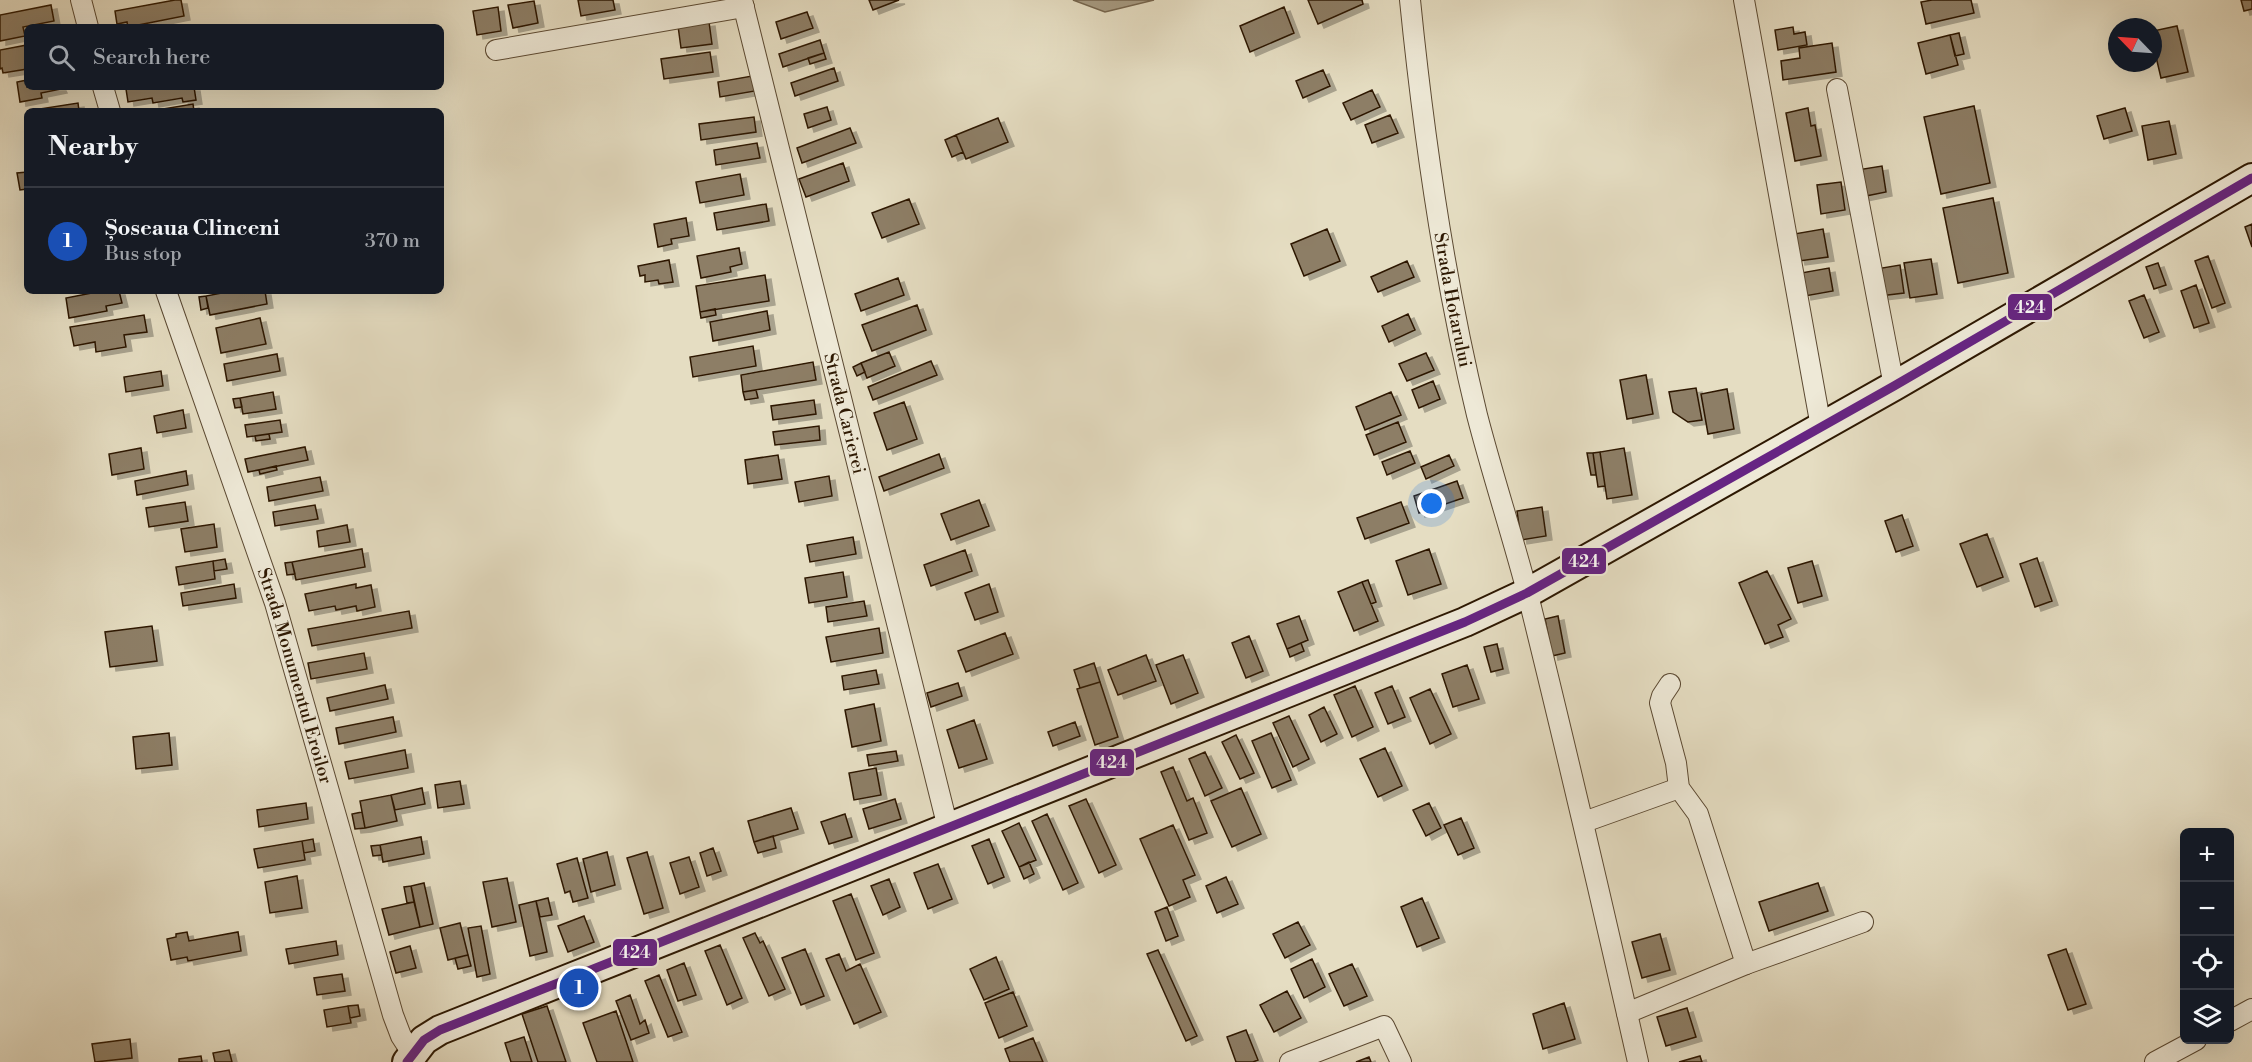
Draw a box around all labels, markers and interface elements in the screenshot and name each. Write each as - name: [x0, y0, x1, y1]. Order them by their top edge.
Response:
- north arrow: [2108, 18, 2162, 72]
- search box: [24, 24, 444, 90]
- icon: search: [45, 41, 78, 74]
- text: Search here: [93, 44, 210, 71]
- text: Nearby: [48, 131, 138, 163]
- text: Șoseaua Clinceni: [105, 215, 280, 242]
- text: 1: [63, 229, 72, 254]
- text: 370 m: [365, 229, 420, 254]
- street label: Strada Hotarului: [1429, 231, 1477, 370]
- text: Bus stop: [105, 242, 182, 267]
- line badge: 424: [2007, 293, 2053, 321]
- text: 424: [2014, 298, 2046, 318]
- street label: Strada Carierei: [819, 350, 871, 476]
- your location: [1417, 489, 1446, 518]
- line badge: 424: [1561, 547, 1607, 575]
- text: 424: [1568, 552, 1600, 572]
- street label: Strada Monumentul Eroilor: [252, 565, 338, 787]
- line badge: 424: [1089, 748, 1135, 777]
- text: 424: [1096, 753, 1128, 773]
- map controls: [2180, 828, 2234, 1044]
- button: +: [2180, 828, 2234, 882]
- button: −: [2180, 882, 2234, 936]
- button: locate: [2180, 936, 2234, 990]
- line badge: 424: [612, 938, 658, 967]
- text: 424: [619, 943, 651, 963]
- pin: 1: [560, 966, 598, 1010]
- button: layers: [2180, 990, 2234, 1044]

